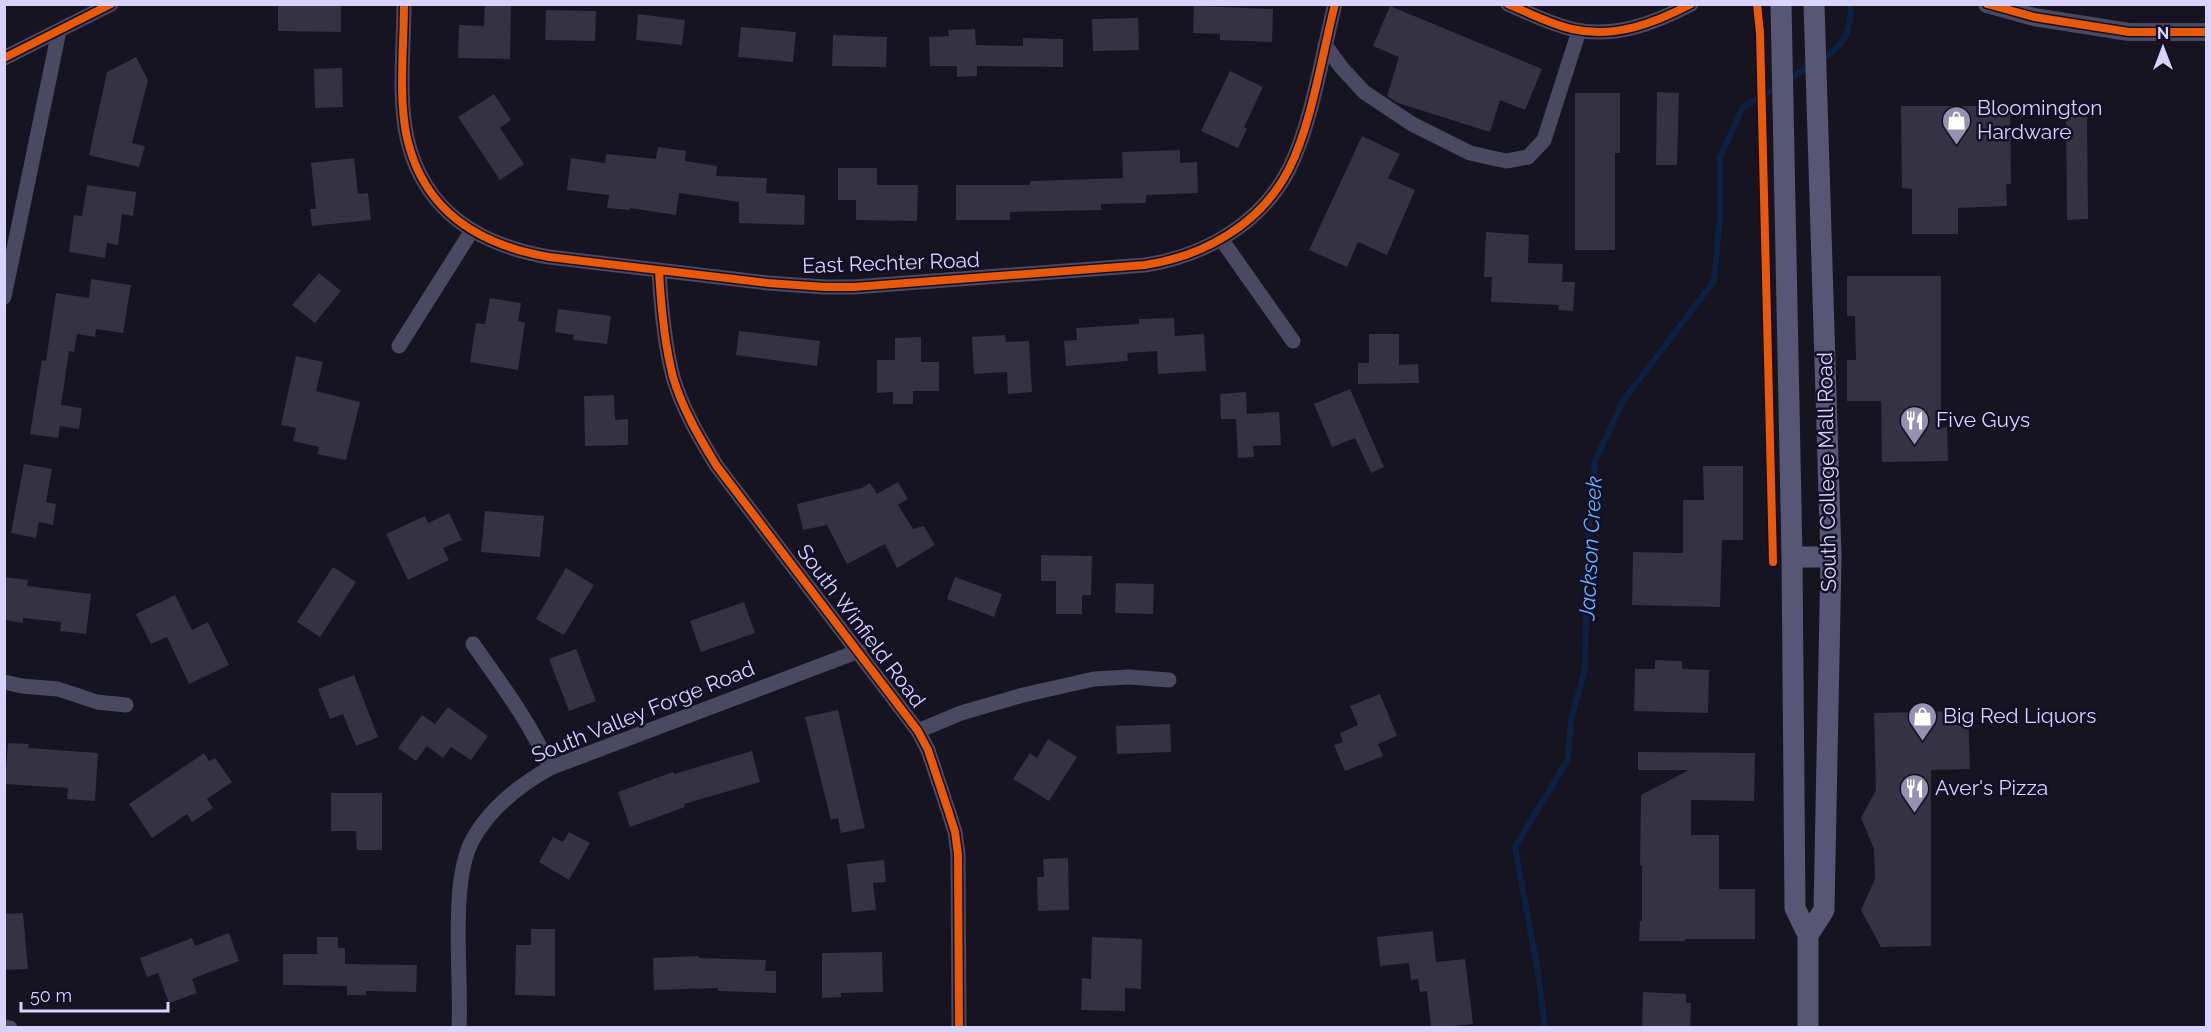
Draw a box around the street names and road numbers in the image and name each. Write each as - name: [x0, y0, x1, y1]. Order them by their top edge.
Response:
- street label: East Rechter Road: [802, 247, 980, 278]
- street label: South College Mall Road: [1812, 352, 1841, 592]
- street label: South Winfield Road: [792, 539, 931, 712]
- street label: South Valley Forge Road: [528, 655, 758, 768]

